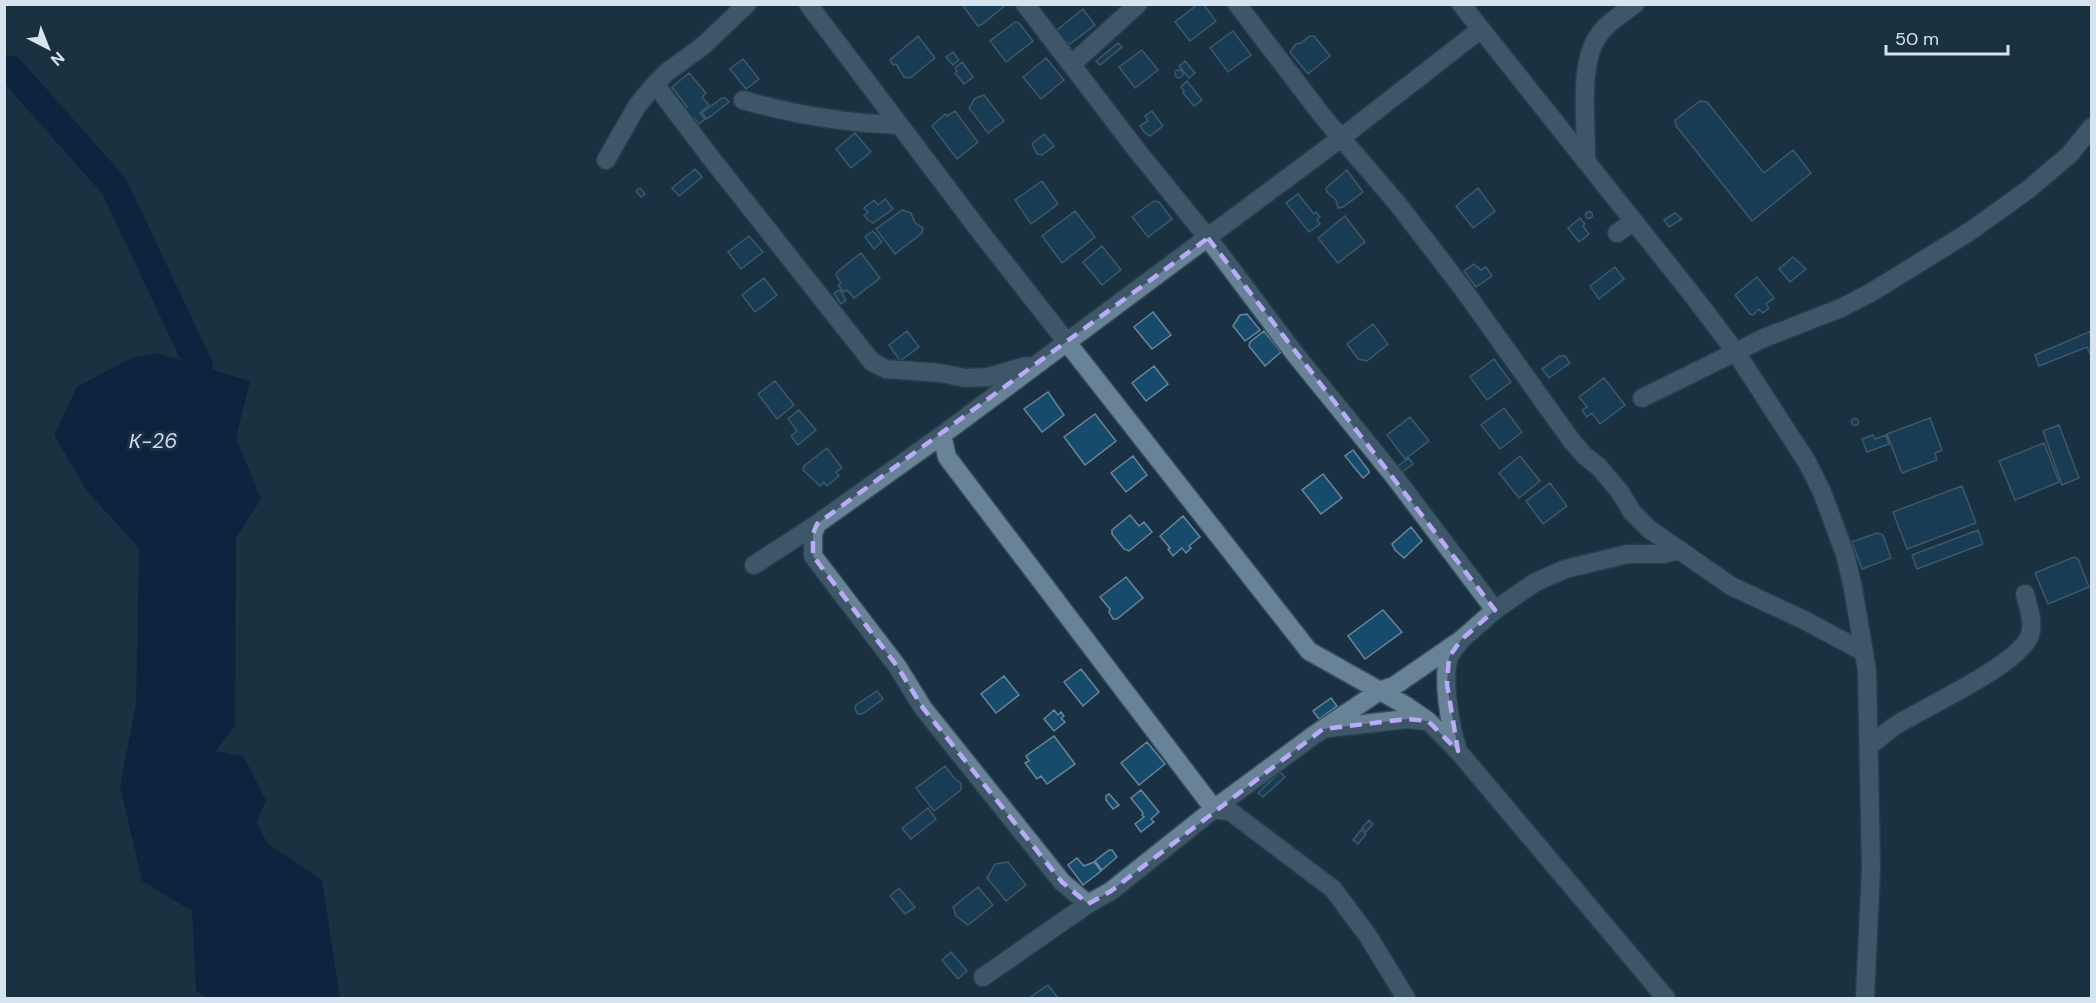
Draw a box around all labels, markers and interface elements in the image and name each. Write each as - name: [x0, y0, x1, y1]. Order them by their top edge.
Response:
- north arrow: [18, 18, 78, 78]
- scale bar: [1886, 18, 2008, 56]
- text: 50 m: [1895, 27, 1939, 51]
- text: N: [46, 47, 69, 70]
- water label: К-26: [129, 427, 177, 455]

